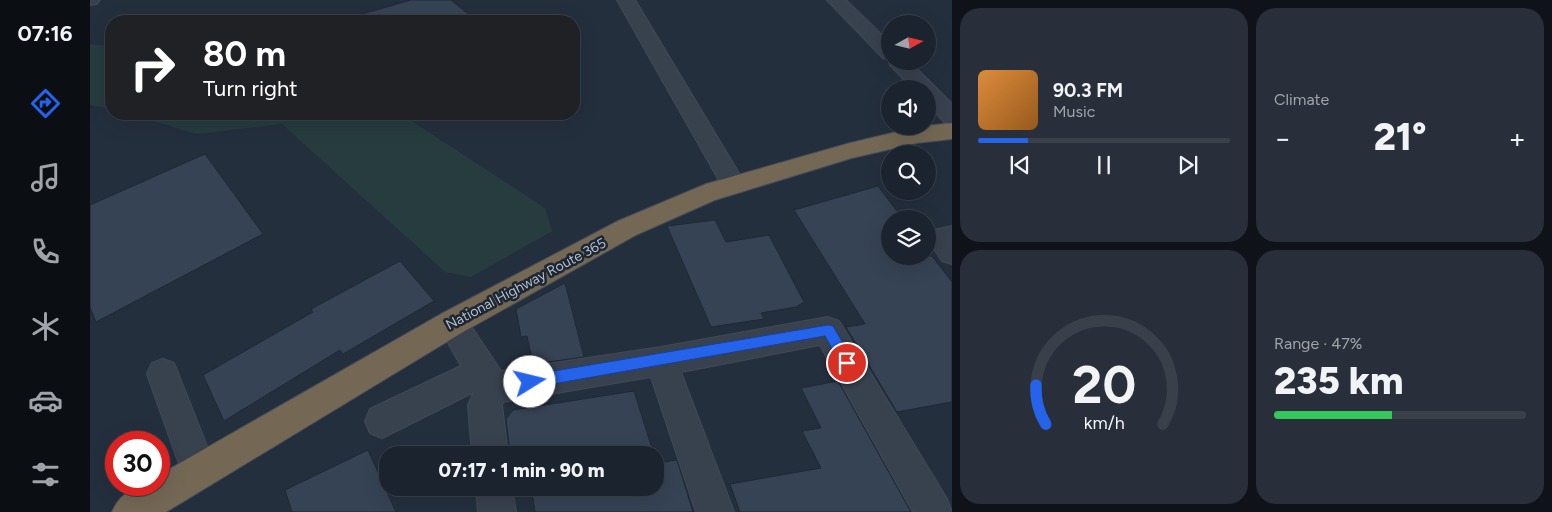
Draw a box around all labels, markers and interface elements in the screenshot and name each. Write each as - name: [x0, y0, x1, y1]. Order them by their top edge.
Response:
- north arrow: [881, 15, 936, 70]
- map controls: [881, 15, 936, 265]
- text: 07:16: [17, 20, 73, 47]
- text: 80 m: [203, 33, 286, 75]
- icon: right: [120, 35, 185, 100]
- text: Turn right: [203, 75, 298, 102]
- text: 90.3 FM: [1053, 79, 1123, 102]
- button: sound: [881, 80, 936, 135]
- icon: directions: [28, 86, 63, 121]
- text: Climate: [1274, 90, 1329, 109]
- text: Music: [1053, 102, 1095, 121]
- text: 21°: [1373, 114, 1427, 160]
- text: −: [1274, 121, 1291, 155]
- text: +: [1509, 121, 1526, 155]
- button: search: [881, 145, 936, 200]
- icon: previous: [1006, 151, 1034, 179]
- icon: pause: [1090, 151, 1118, 179]
- icon: next: [1174, 151, 1202, 179]
- icon: music: [28, 160, 63, 195]
- button: layers: [881, 210, 936, 265]
- icon: phone: [28, 234, 63, 269]
- street label: National Highway Route 365: [443, 234, 609, 334]
- icon: climate: [28, 309, 63, 344]
- text: Range · 47%: [1274, 334, 1362, 353]
- pin: [826, 342, 868, 384]
- icon: arrive: [833, 349, 861, 377]
- text: 20: [1072, 354, 1136, 416]
- position arrow: [503, 355, 555, 407]
- text: 235 km: [1274, 358, 1404, 404]
- icon: car: [28, 383, 63, 418]
- text: km/h: [1084, 412, 1124, 433]
- speed limit sign: 30: [105, 431, 170, 496]
- icon: filters: [28, 457, 63, 492]
- text: 07:17 · 1 min · 90 m: [439, 459, 604, 482]

